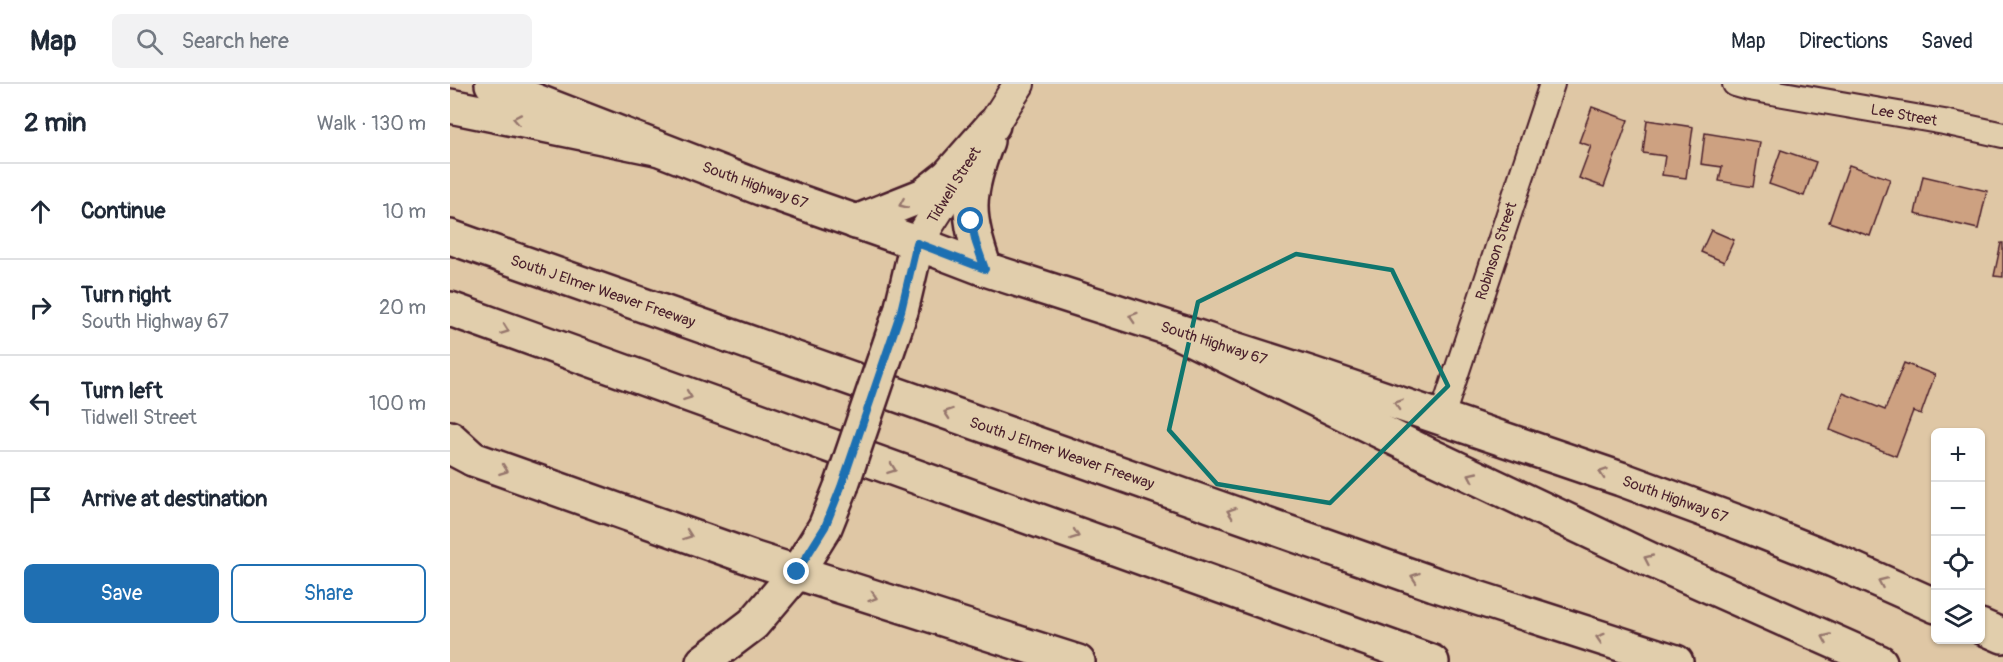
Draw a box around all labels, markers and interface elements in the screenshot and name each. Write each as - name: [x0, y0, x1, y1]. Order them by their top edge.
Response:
- search box: [112, 14, 532, 68]
- text: Map: [30, 24, 76, 59]
- icon: search: [133, 25, 166, 58]
- text: Search here: [181, 27, 289, 55]
- text: Map: [1731, 28, 1766, 55]
- text: Directions: [1799, 28, 1888, 55]
- text: Saved: [1921, 28, 1973, 55]
- street label: Lee Street: [1869, 100, 1940, 131]
- text: 2 min: [24, 107, 86, 139]
- text: Walk · 130 m: [317, 111, 426, 136]
- one-way arrow: [512, 113, 522, 126]
- street label: Tidwell Street: [923, 143, 986, 227]
- street label: South Highway 67: [699, 158, 810, 213]
- icon: ahead: [24, 195, 57, 228]
- text: Continue: [81, 197, 165, 225]
- one-way arrow: [898, 197, 909, 209]
- text: 10 m: [382, 199, 426, 224]
- street label: Robinson Street: [1472, 199, 1522, 303]
- route start: [957, 207, 983, 233]
- street label: South J Elmer Weaver Freeway: [508, 251, 698, 332]
- text: Turn right: [81, 281, 171, 309]
- icon: right: [24, 291, 57, 324]
- text: 20 m: [379, 295, 426, 320]
- text: South Highway 67: [81, 309, 229, 334]
- one-way arrow: [1128, 312, 1139, 324]
- street label: South Highway 67: [1158, 317, 1270, 370]
- one-way arrow: [499, 322, 510, 335]
- text: Turn left: [81, 377, 163, 405]
- icon: left: [24, 387, 57, 420]
- one-way arrow: [682, 388, 693, 401]
- text: 100 m: [369, 391, 426, 416]
- one-way arrow: [1393, 398, 1404, 411]
- text: Tidwell Street: [81, 405, 197, 430]
- one-way arrow: [943, 407, 954, 420]
- street label: South J Elmer Weaver Freeway: [967, 413, 1157, 494]
- map controls: [1931, 428, 1985, 644]
- button: +: [1931, 428, 1985, 482]
- one-way arrow: [886, 461, 896, 474]
- one-way arrow: [498, 462, 509, 475]
- one-way arrow: [1598, 468, 1609, 480]
- one-way arrow: [1467, 471, 1478, 483]
- street label: South Highway 67: [1619, 472, 1730, 527]
- button: −: [1931, 482, 1985, 536]
- icon: arrive: [24, 483, 57, 516]
- text: Arrive at destination: [81, 485, 267, 513]
- one-way arrow: [1226, 507, 1237, 520]
- one-way arrow: [682, 527, 693, 540]
- one-way arrow: [1069, 527, 1080, 540]
- button: locate: [1931, 536, 1985, 590]
- one-way arrow: [1643, 554, 1654, 566]
- route end: [783, 558, 809, 584]
- button: Save: [24, 564, 219, 623]
- button: Share: [231, 564, 426, 623]
- one-way arrow: [1410, 572, 1421, 585]
- one-way arrow: [1877, 577, 1888, 589]
- one-way arrow: [867, 589, 878, 602]
- button: layers: [1931, 590, 1985, 644]
- one-way arrow: [1595, 632, 1606, 645]
- one-way arrow: [1822, 634, 1833, 646]

